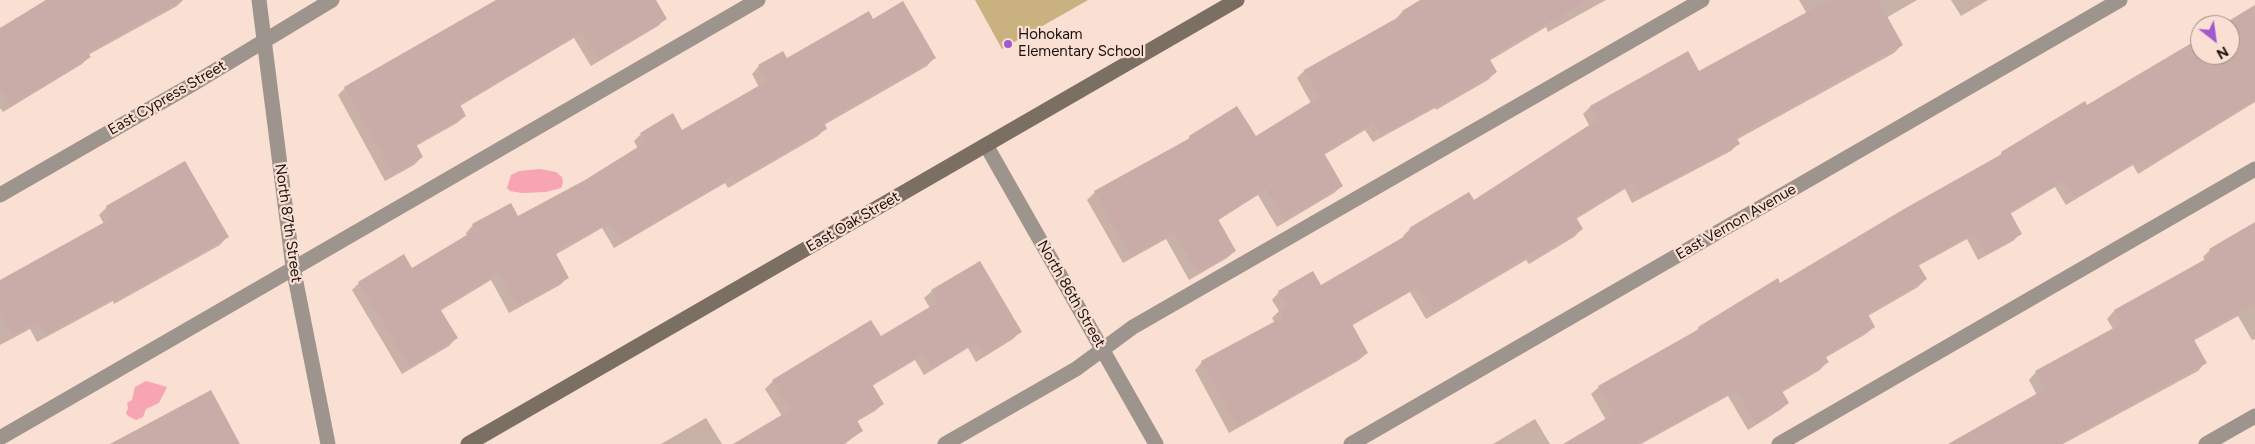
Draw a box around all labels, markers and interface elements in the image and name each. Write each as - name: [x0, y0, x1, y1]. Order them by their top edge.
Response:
- north arrow: [2190, 15, 2240, 65]
- place label: Hohokam Elementary School: [1018, 26, 1144, 61]
- marker: Hohokam Elementary School: [1002, 38, 1014, 50]
- text: N: [2213, 42, 2231, 63]
- street label: East Cypress Street: [105, 57, 229, 139]
- street label: North 87th Street: [271, 162, 305, 284]
- street label: East Vernon Avenue: [1673, 180, 1799, 264]
- street label: East Oak Street: [803, 188, 903, 256]
- street label: North 86th Street: [1033, 237, 1109, 351]

